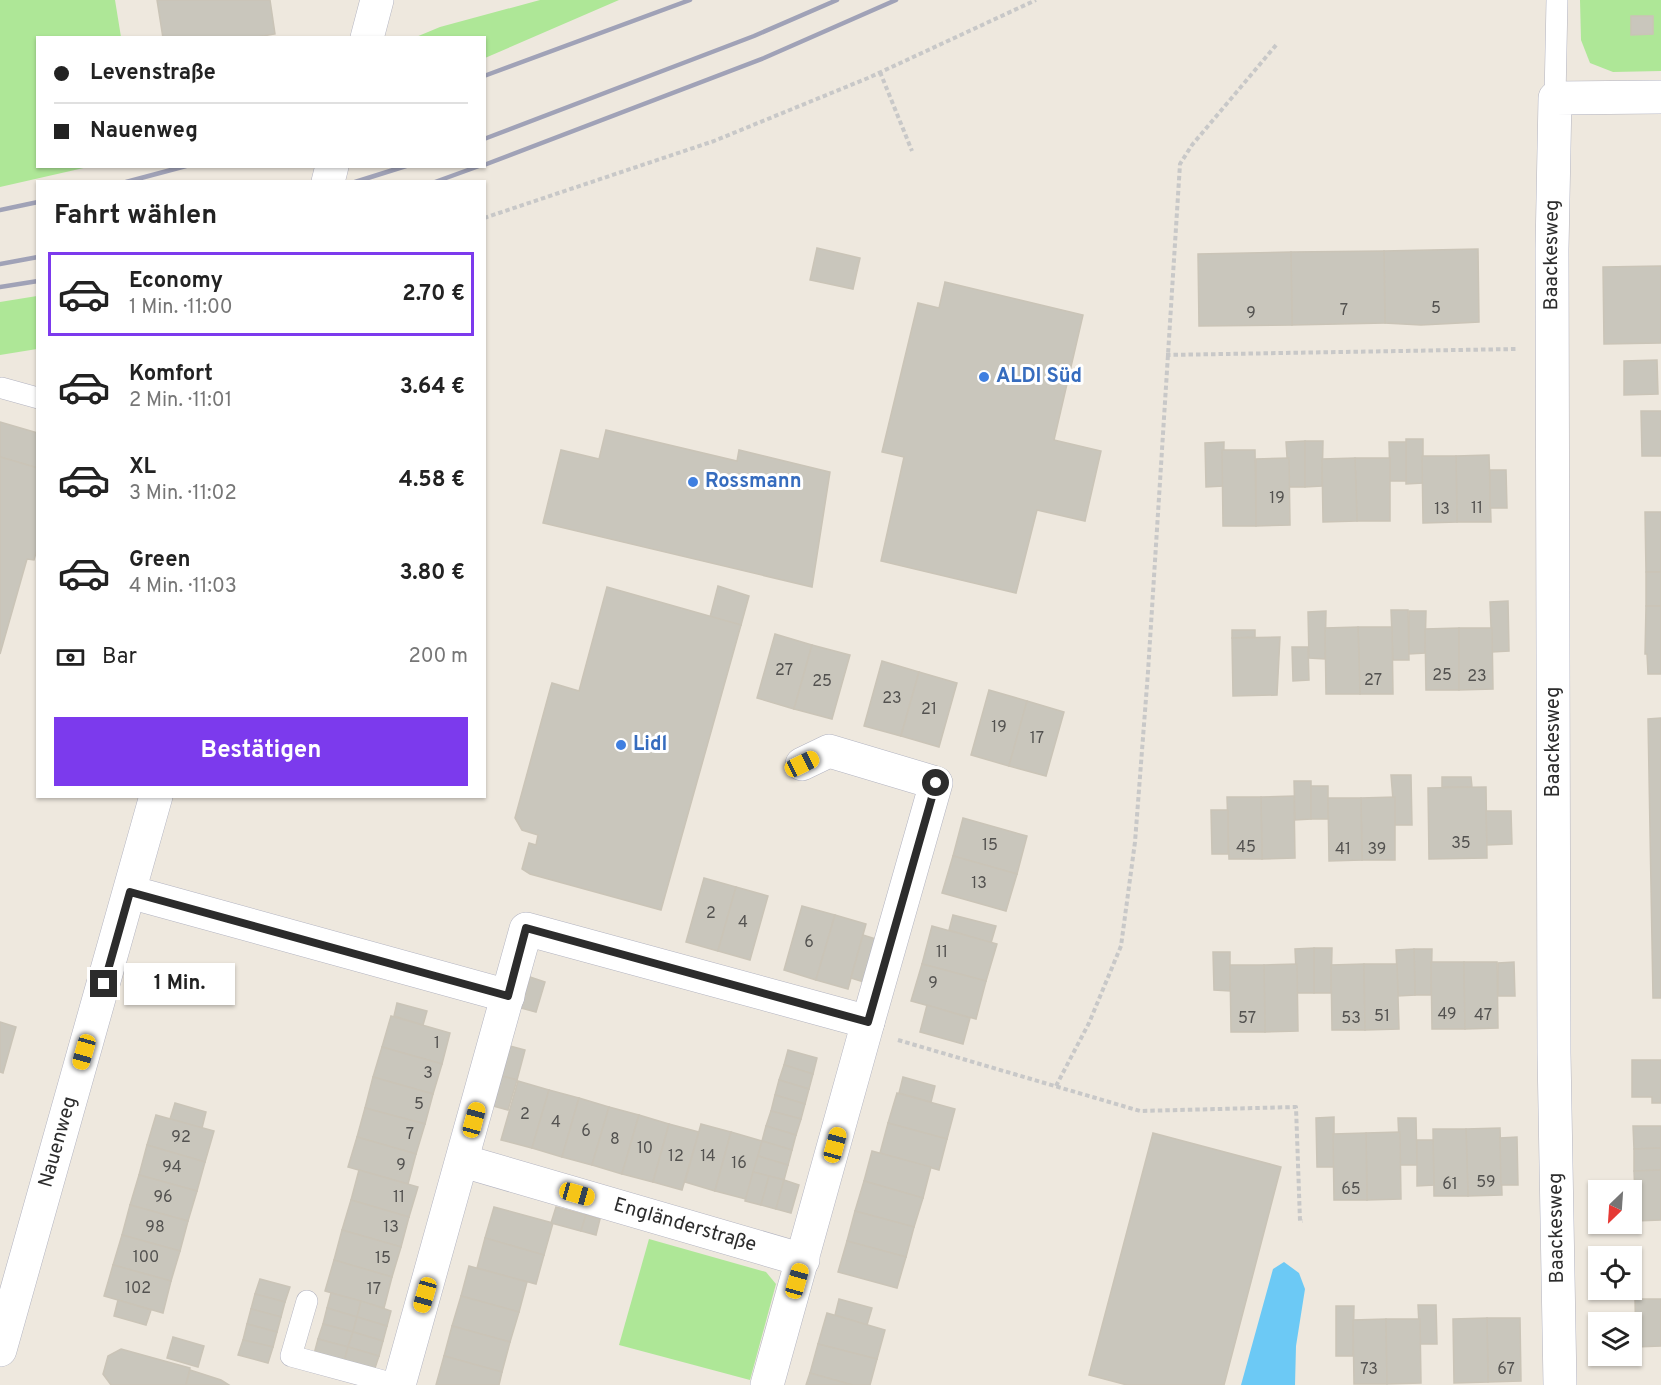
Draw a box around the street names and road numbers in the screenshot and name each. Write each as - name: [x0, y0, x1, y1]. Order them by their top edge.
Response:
- street label: Baackesweg: [1539, 199, 1566, 311]
- street label: Baackesweg: [1541, 687, 1567, 797]
- street label: Nauenweg: [33, 1093, 84, 1191]
- street label: Baackesweg: [1543, 1172, 1571, 1284]
- street label: Engländerstraße: [610, 1192, 759, 1259]

